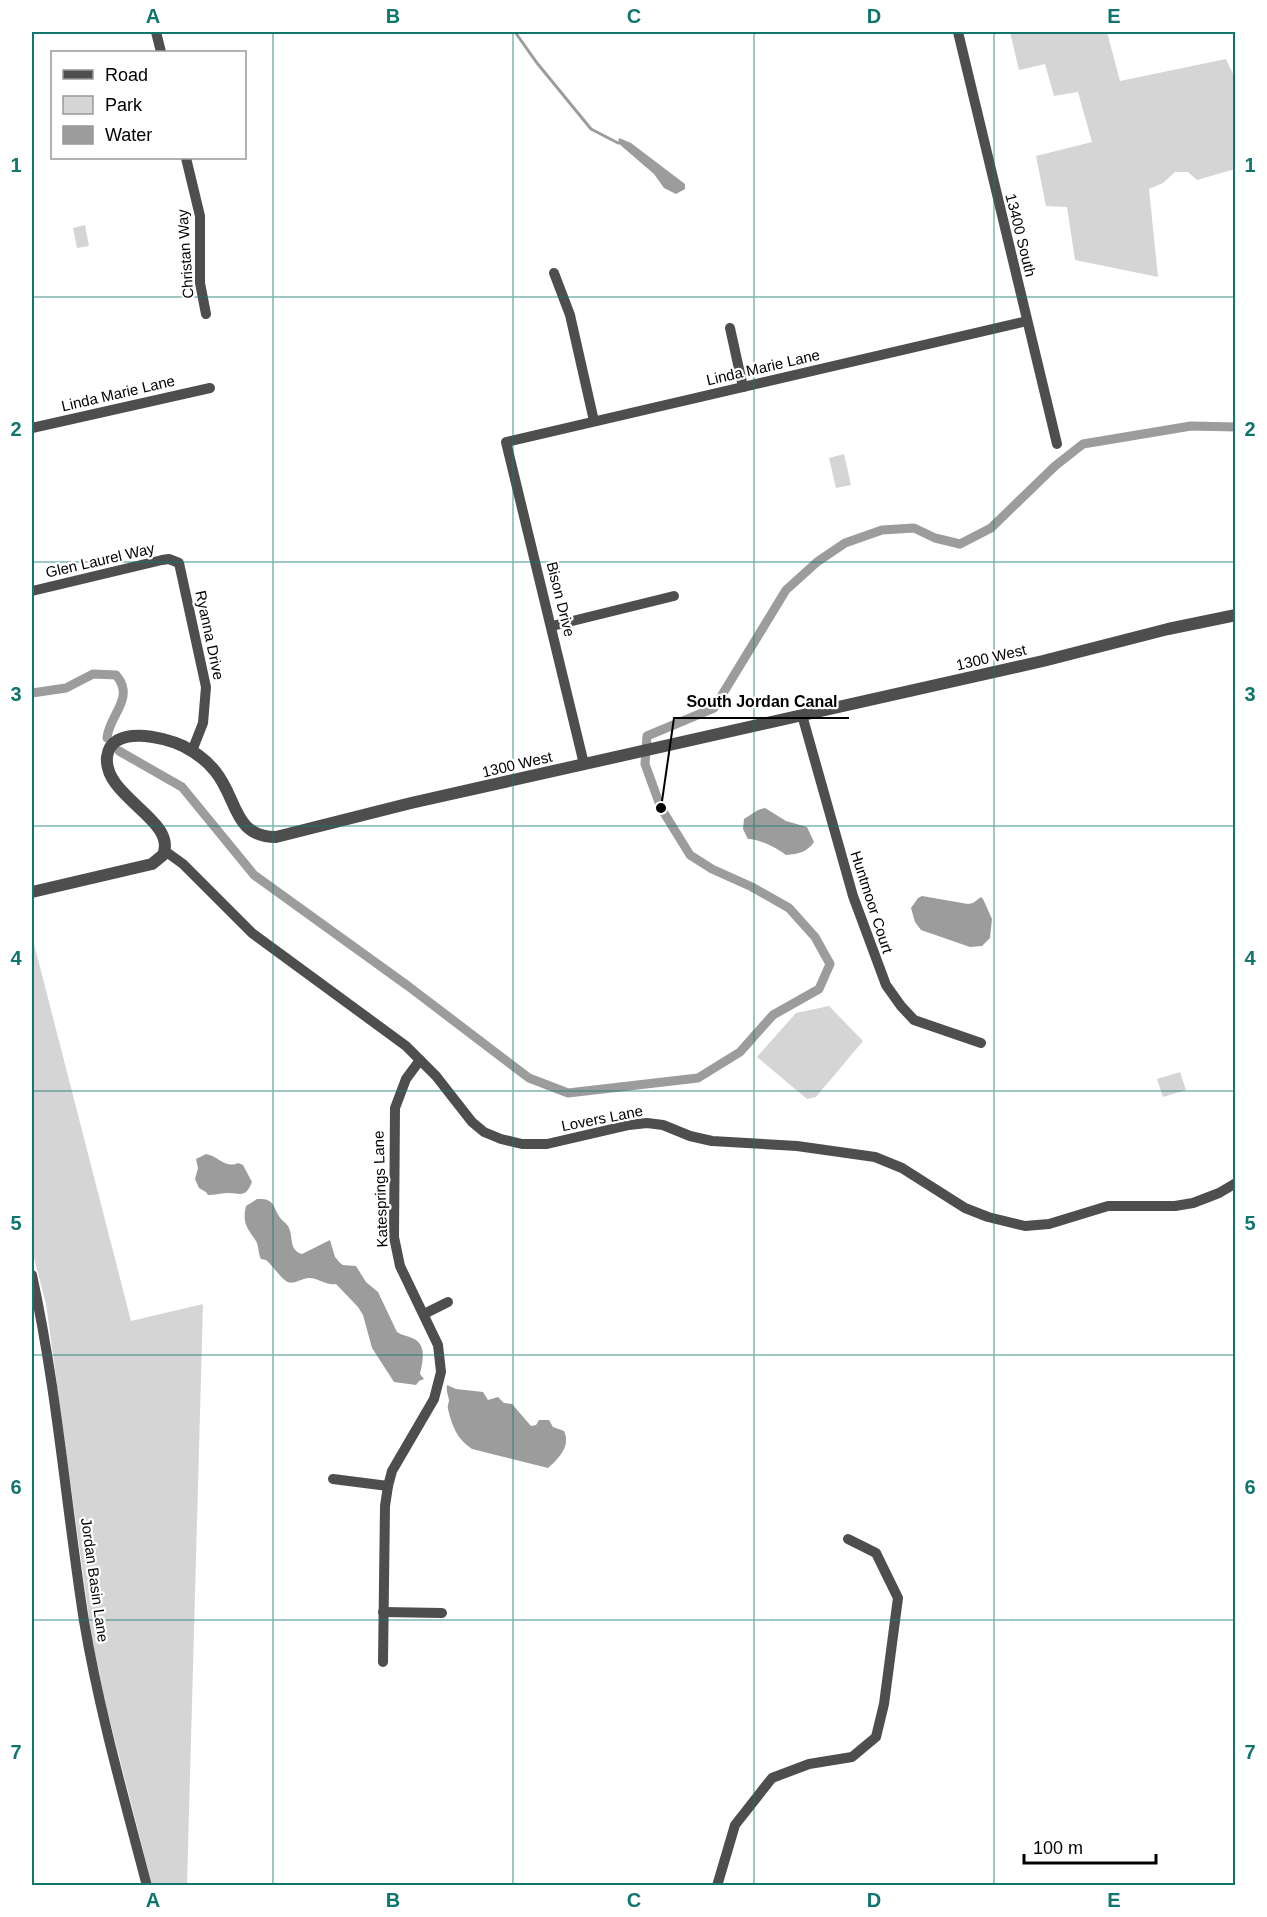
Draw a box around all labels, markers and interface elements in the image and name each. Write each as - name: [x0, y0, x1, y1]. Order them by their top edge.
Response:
- text: A: [146, 5, 160, 27]
- text: B: [386, 5, 400, 27]
- text: C: [627, 5, 641, 27]
- text: D: [867, 5, 881, 27]
- text: E: [1107, 5, 1121, 27]
- legend: [51, 51, 246, 159]
- text: Road: [105, 65, 148, 85]
- text: Park: [105, 95, 143, 115]
- text: Water: [105, 125, 152, 145]
- text: 1: [10, 154, 22, 176]
- text: 1: [1244, 154, 1256, 176]
- street label: 13400 South: [1002, 192, 1040, 278]
- street label: Christan Way: [173, 208, 197, 299]
- street label: Linda Marie Lane: [705, 346, 821, 388]
- street label: Linda Marie Lane: [60, 372, 176, 414]
- text: 2: [10, 418, 22, 440]
- text: 2: [1244, 418, 1256, 440]
- street label: Glen Laurel Way: [44, 539, 157, 581]
- street label: Bison Drive: [543, 560, 579, 638]
- street label: Ryanna Drive: [192, 589, 228, 681]
- street label: 1300 West: [954, 640, 1029, 673]
- text: 3: [10, 683, 22, 705]
- text: 3: [1244, 683, 1256, 705]
- callout: South Jordan Canal: [674, 684, 849, 718]
- text: South Jordan Canal: [686, 693, 838, 710]
- street label: 1300 West: [480, 747, 555, 780]
- street label: Huntmoor Court: [847, 849, 897, 956]
- text: 4: [10, 947, 22, 969]
- text: 4: [1244, 947, 1256, 969]
- street label: Lovers Lane: [560, 1102, 644, 1134]
- street label: Katesprings Lane: [369, 1130, 391, 1248]
- text: 5: [10, 1212, 22, 1234]
- text: 5: [1244, 1212, 1256, 1234]
- text: 6: [10, 1476, 22, 1498]
- text: 6: [1244, 1476, 1256, 1498]
- street label: Jordan Basin Lane: [78, 1517, 112, 1643]
- text: 7: [10, 1741, 22, 1763]
- text: 7: [1244, 1741, 1256, 1763]
- scale bar: [1024, 1827, 1156, 1865]
- text: 100 m: [1033, 1838, 1083, 1858]
- text: A: [146, 1889, 160, 1911]
- text: B: [386, 1889, 400, 1911]
- text: C: [627, 1889, 641, 1911]
- text: D: [867, 1889, 881, 1911]
- text: E: [1107, 1889, 1121, 1911]

